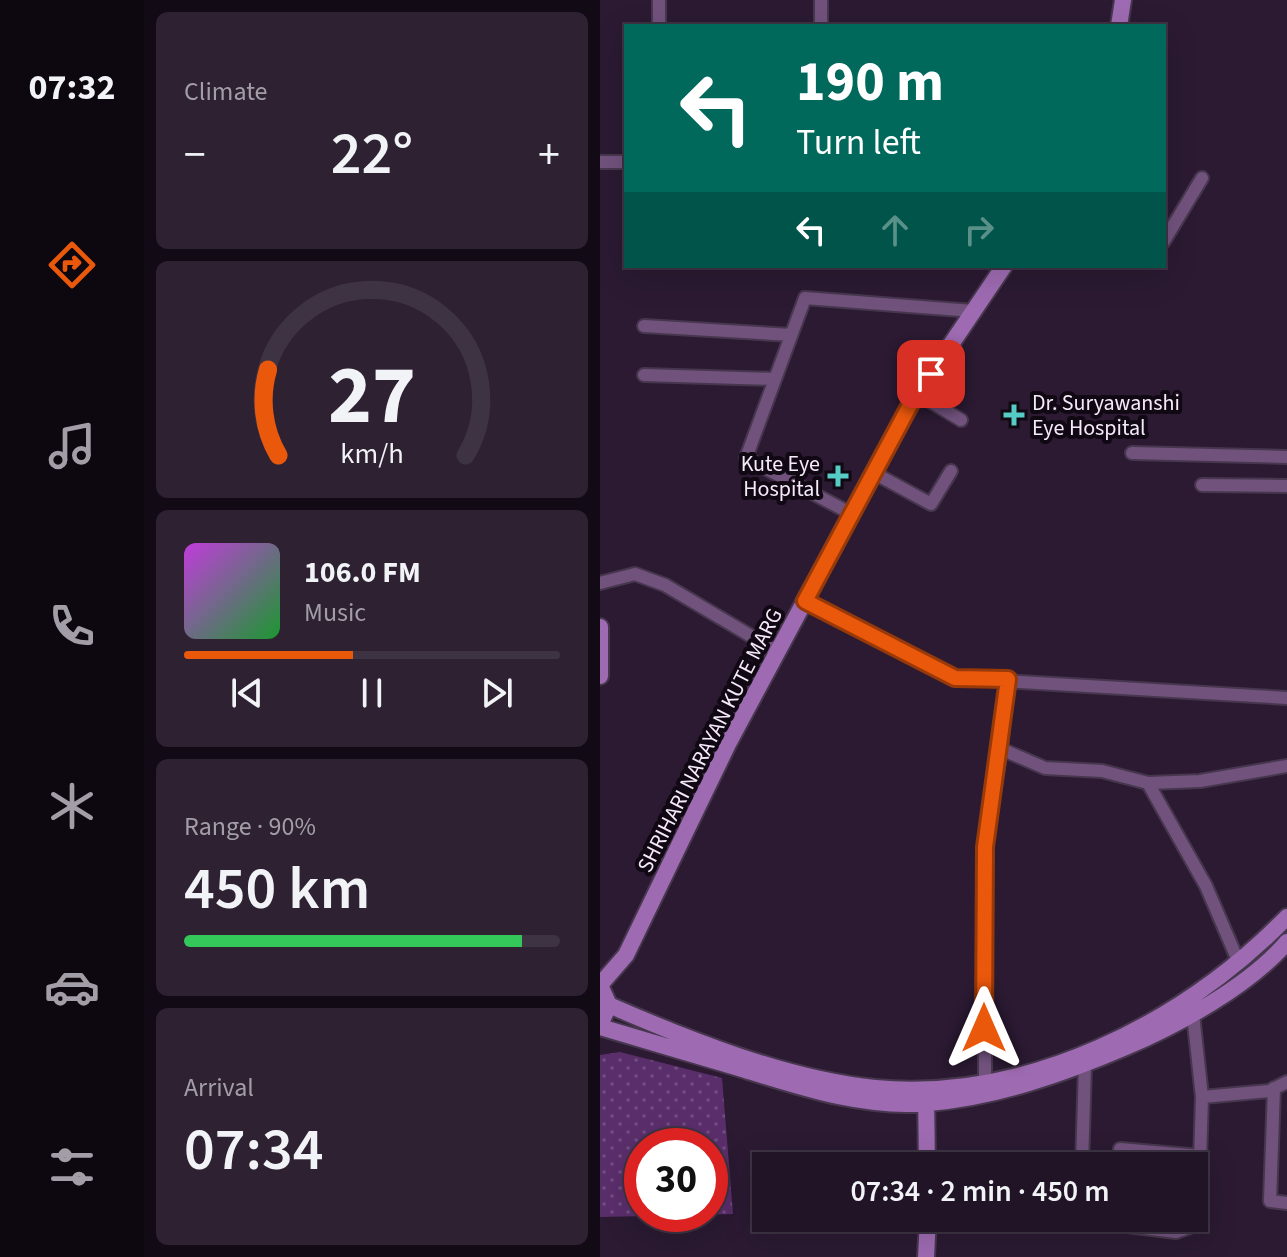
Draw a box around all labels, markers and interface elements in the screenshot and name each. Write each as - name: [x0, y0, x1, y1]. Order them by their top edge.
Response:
- text: 190 m: [796, 43, 944, 122]
- icon: left: [664, 56, 768, 160]
- text: 07:32: [29, 62, 115, 113]
- text: Climate: [184, 73, 268, 110]
- text: 22°: [331, 112, 413, 197]
- text: Turn left: [796, 117, 921, 168]
- text: −: [184, 124, 206, 187]
- text: +: [538, 124, 560, 187]
- icon: left: [789, 208, 833, 252]
- icon: ahead: [873, 208, 917, 252]
- icon: right: [957, 208, 1001, 252]
- icon: directions: [44, 237, 100, 293]
- text: 27: [328, 336, 416, 454]
- pin: [897, 340, 965, 408]
- icon: arrive: [909, 352, 953, 396]
- place label: Dr. Suryawanshi Eye Hospital: [1032, 387, 1180, 444]
- marker: Dr. Suryawanshi Eye Hospital: [1003, 404, 1025, 426]
- icon: music: [44, 418, 100, 474]
- text: km/h: [340, 434, 404, 474]
- place label: Kute Eye Hospital: [741, 448, 820, 505]
- marker: Kute Eye Hospital: [827, 465, 849, 487]
- text: 106.0 FM: [304, 551, 421, 594]
- text: Music: [304, 594, 366, 631]
- icon: phone: [44, 598, 100, 654]
- street label: SHRIHARI NARAYAN KUTE MARG: [629, 603, 791, 878]
- icon: previous: [225, 671, 269, 715]
- icon: pause: [350, 671, 394, 715]
- icon: next: [475, 671, 519, 715]
- icon: climate: [44, 778, 100, 834]
- text: Range · 90%: [184, 808, 316, 845]
- text: 450 km: [184, 847, 370, 932]
- icon: car: [44, 959, 100, 1015]
- position arrow: [942, 986, 1026, 1070]
- text: Arrival: [184, 1069, 254, 1106]
- text: 07:34: [184, 1108, 324, 1193]
- speed limit sign: 30: [624, 1128, 728, 1232]
- icon: filters: [44, 1139, 100, 1195]
- text: 07:34 · 2 min · 450 m: [850, 1170, 1110, 1213]

